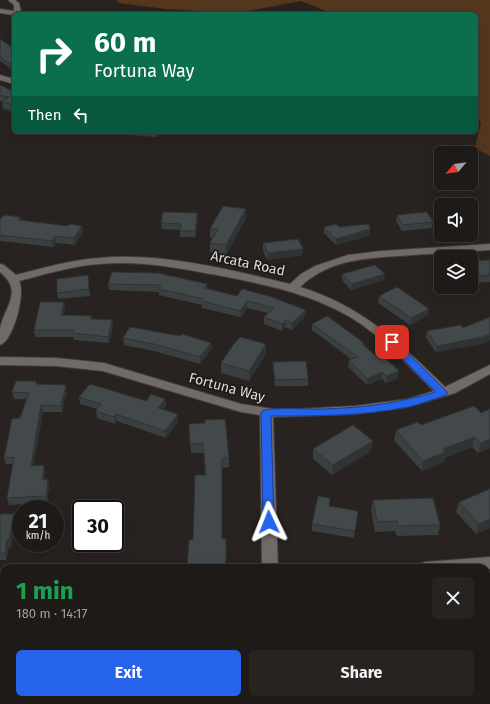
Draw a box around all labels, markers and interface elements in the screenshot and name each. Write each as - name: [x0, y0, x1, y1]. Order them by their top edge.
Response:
- text: 60 m: [94, 26, 156, 59]
- icon: right: [28, 28, 80, 80]
- text: Fortuna Way: [94, 60, 194, 82]
- icon: left: [70, 104, 92, 126]
- text: Then: [28, 106, 62, 124]
- north arrow: [434, 146, 478, 190]
- map controls: [434, 146, 478, 294]
- button: sound: [434, 198, 478, 242]
- street label: Arcata Road: [209, 247, 287, 280]
- button: layers: [434, 250, 478, 294]
- pin: [375, 325, 409, 359]
- icon: arrive: [381, 331, 403, 353]
- street label: Fortuna Way: [187, 369, 267, 406]
- speed limit sign: 30: [72, 500, 124, 552]
- position arrow: [248, 501, 290, 543]
- text: 21: [28, 509, 48, 533]
- text: km/h: [26, 530, 50, 542]
- text: 1 min: [16, 577, 74, 605]
- button: close: [432, 577, 474, 619]
- text: 180 m · 14:17: [16, 606, 87, 621]
- button: Exit: [16, 650, 241, 696]
- button: Share: [249, 650, 474, 696]

